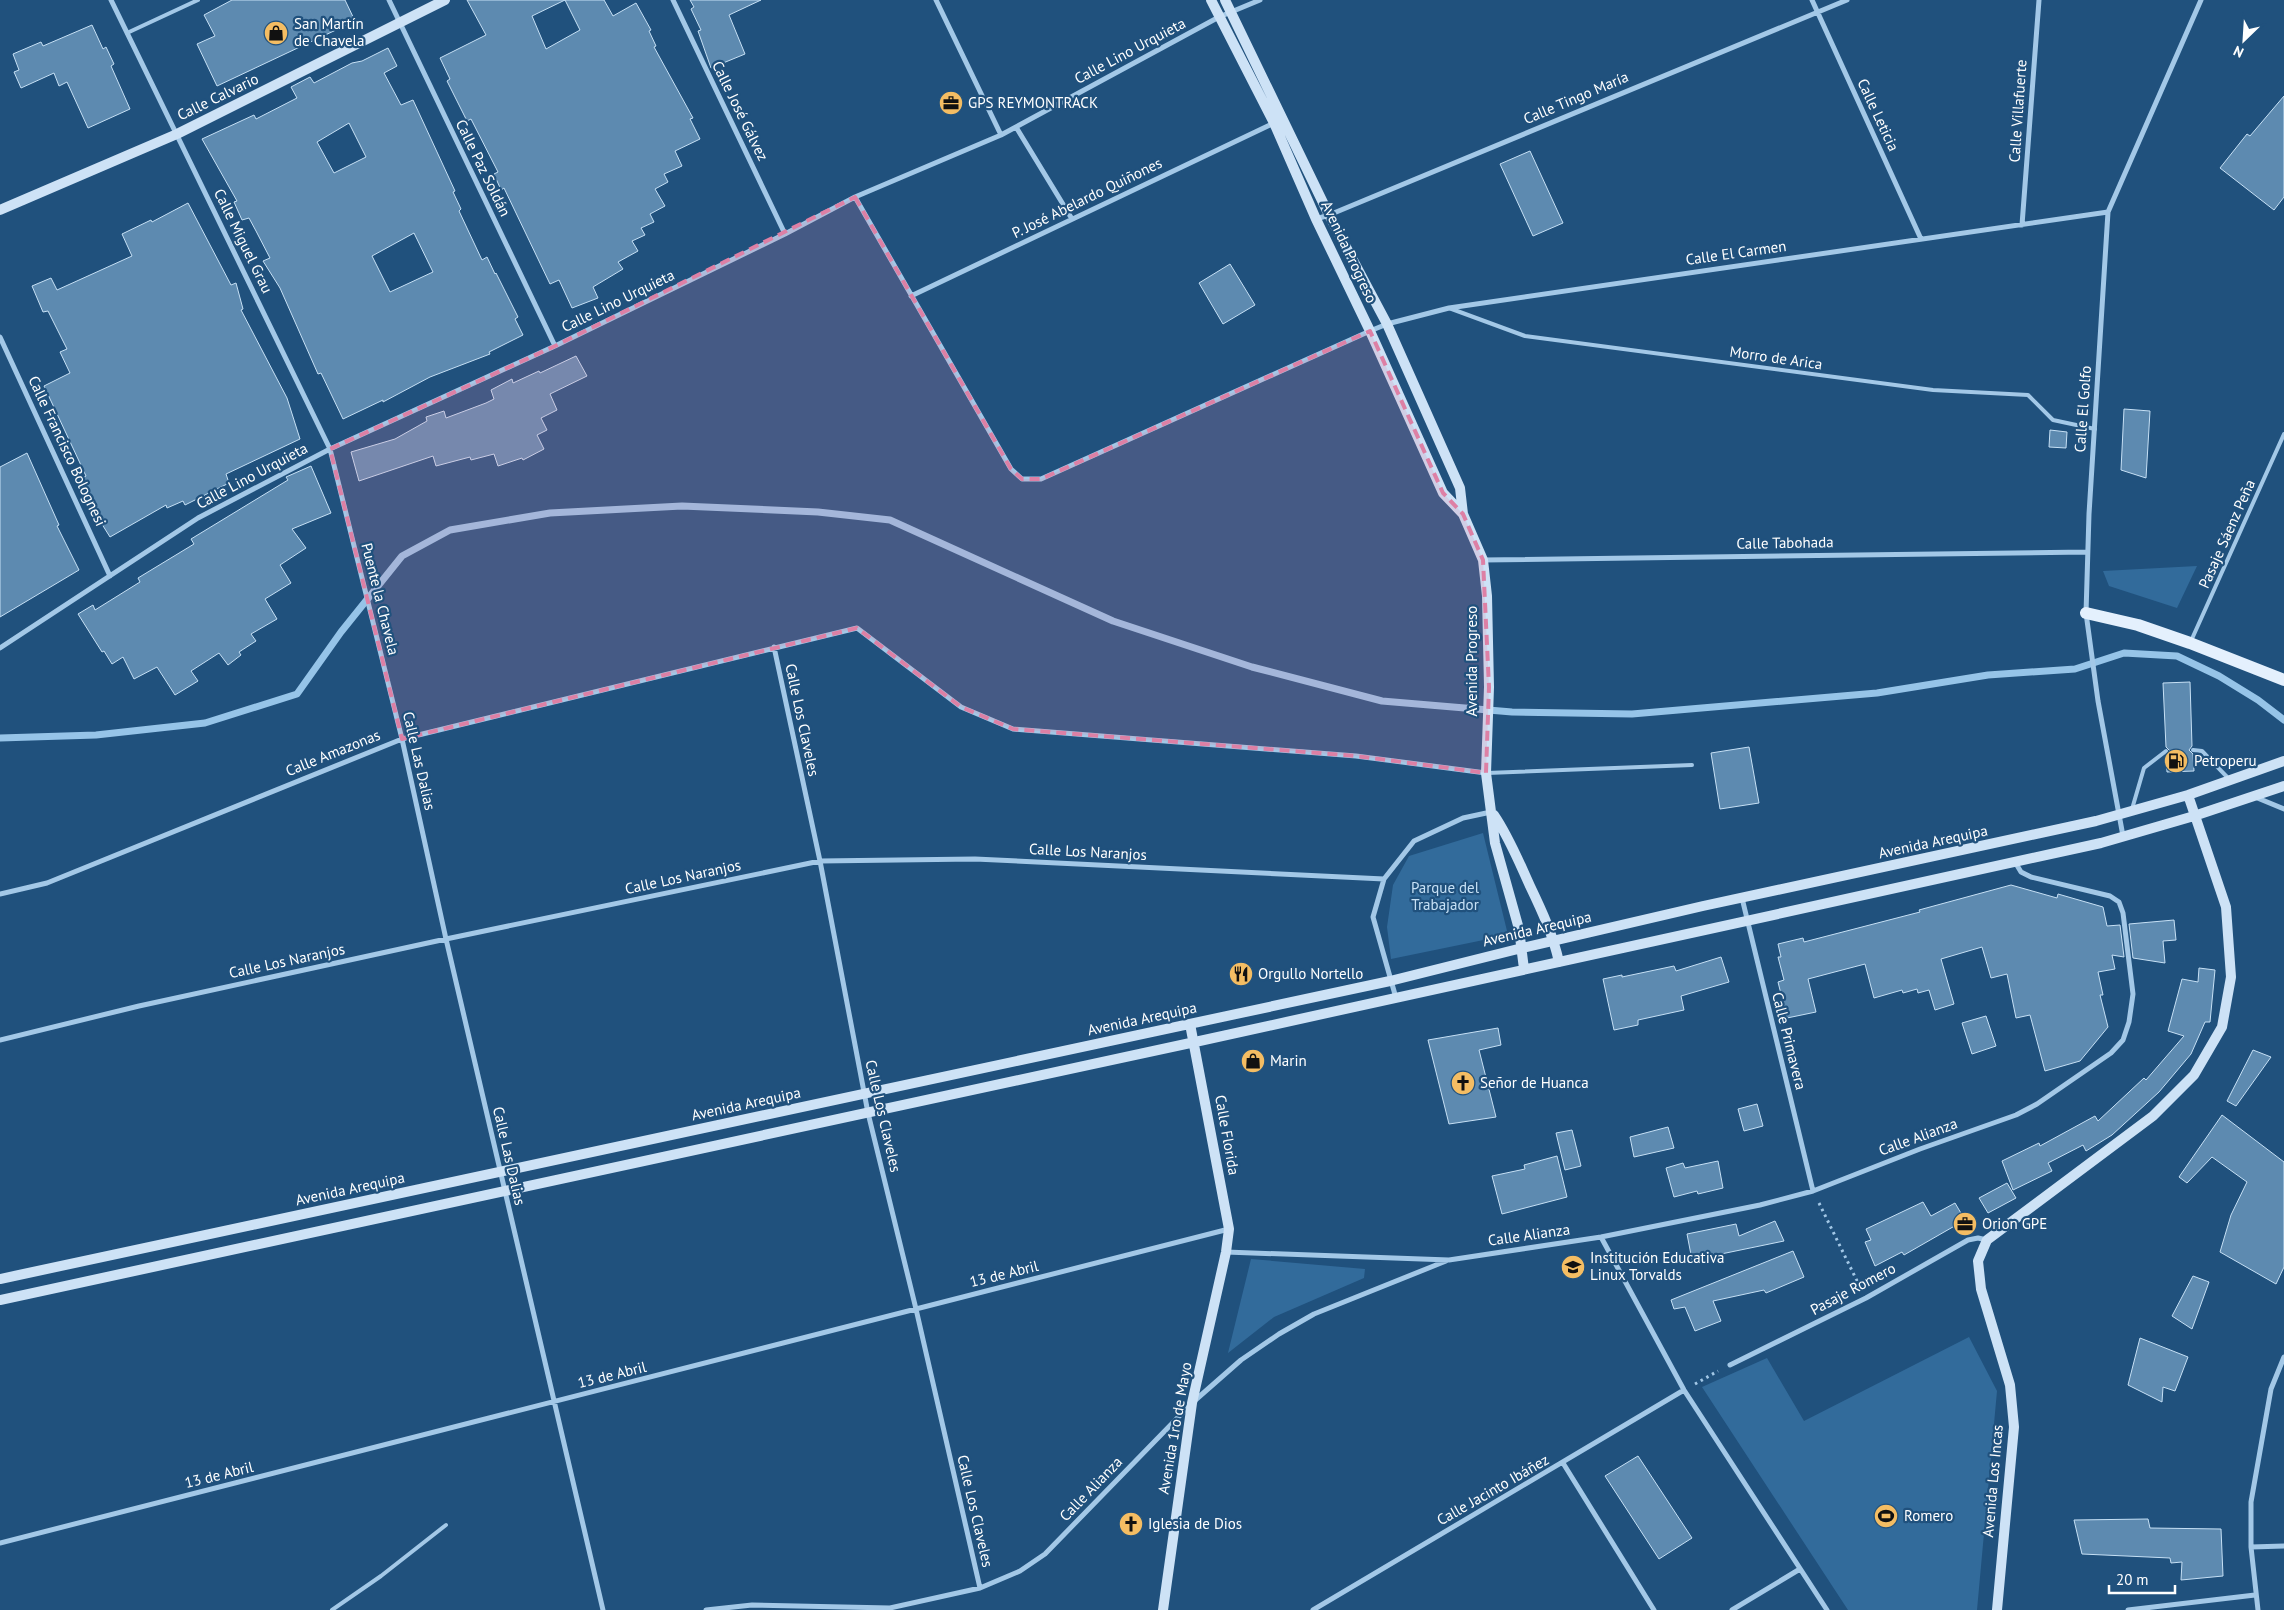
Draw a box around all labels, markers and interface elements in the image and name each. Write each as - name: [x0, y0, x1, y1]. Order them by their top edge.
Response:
- street label: Calle Lino Urquieta: [1071, 13, 1189, 88]
- place label: San Martín de Chavela: [294, 14, 364, 50]
- north arrow: [2219, 15, 2269, 65]
- shop icon: San Martín de Chavela: [263, 20, 289, 46]
- text: N: [2231, 42, 2246, 62]
- street label: Calle José Gálvez: [708, 58, 773, 164]
- street label: Calle Villafuerte: [2004, 59, 2031, 163]
- street label: Calle Tingo María: [1520, 67, 1631, 128]
- street label: Calle Calvario: [174, 69, 262, 124]
- street label: Calle Leticia: [1853, 75, 1904, 154]
- office icon: GPS REYMONTRACK: [938, 90, 964, 116]
- place label: GPS REYMONTRACK: [968, 93, 1098, 112]
- street label: Calle Paz Soldán: [452, 116, 515, 219]
- street label: P. José Abelardo Quiñones: [1009, 153, 1165, 242]
- street label: Calle Miguel Grau: [210, 185, 277, 296]
- street label: Avenida Progreso: [1317, 198, 1381, 306]
- street label: Calle El Carmen: [1684, 236, 1787, 269]
- street label: Calle Lino Urquieta: [558, 265, 677, 336]
- street label: Morro de Arica: [1728, 342, 1824, 373]
- street label: Calle El Golfo: [2070, 365, 2095, 453]
- street label: Calle Francisco Bolognesi: [24, 373, 111, 529]
- street label: Calle Lino Urquieta: [193, 438, 311, 513]
- street label: Pasaje Sáenz Peña: [2194, 476, 2259, 591]
- street label: Calle Tabohada: [1736, 532, 1834, 553]
- street label: Puente la Chavela: [357, 541, 404, 657]
- street label: Avenida Progreso: [1462, 606, 1481, 716]
- street label: Calle Los Claveles: [781, 662, 824, 778]
- street label: Calle Las Dalias: [399, 710, 440, 812]
- street label: Calle Amazonas: [283, 725, 383, 780]
- fuel station icon: Petroperu: [2163, 748, 2189, 774]
- place label: Petroperu: [2194, 751, 2257, 770]
- street label: Avenida Arequipa: [1877, 821, 1989, 862]
- street label: Calle Los Naranjos: [1029, 839, 1147, 864]
- street label: Calle Los Naranjos: [623, 855, 743, 898]
- park label: Parque del Trabajador: [1411, 878, 1480, 914]
- street label: Avenida Arequipa: [1481, 907, 1593, 950]
- street label: Calle Los Naranjos: [227, 939, 347, 982]
- restaurant icon: Orgullo Nortello: [1228, 961, 1254, 987]
- place label: Orgullo Nortello: [1258, 964, 1363, 983]
- street label: Calle Primavera: [1768, 990, 1811, 1092]
- street label: Avenida Arequipa: [1086, 998, 1198, 1039]
- shop icon: Marin: [1240, 1048, 1266, 1074]
- place label: Marin: [1270, 1051, 1307, 1070]
- street label: Calle Los Claveles: [861, 1058, 906, 1174]
- church icon: Señor de Huanca: [1450, 1070, 1476, 1096]
- place label: Señor de Huanca: [1480, 1073, 1589, 1092]
- street label: Avenida Arequipa: [690, 1083, 802, 1124]
- street label: Calle Florida: [1211, 1093, 1244, 1176]
- street label: Calle Las Dalias: [489, 1105, 530, 1207]
- street label: Calle Alianza: [1876, 1113, 1960, 1160]
- street label: Avenida Arequipa: [294, 1168, 406, 1209]
- office icon: Orion GPE: [1952, 1211, 1978, 1237]
- place label: Orion GPE: [1982, 1214, 2047, 1233]
- street label: Calle Alianza: [1487, 1219, 1571, 1250]
- place label: Institución Educativa Linux Torvalds: [1590, 1248, 1724, 1284]
- school or university icon: Institución Educativa Linux Torvalds: [1560, 1254, 1586, 1280]
- street label: 13 de Abril: [968, 1256, 1041, 1291]
- street label: Pasaje Romero: [1807, 1258, 1899, 1319]
- street label: 13 de Abril: [576, 1357, 649, 1392]
- street label: Avenida 1ro de Mayo: [1154, 1360, 1195, 1495]
- street label: Avenida Los Incas: [1978, 1424, 2007, 1538]
- street label: Calle Jacinto Ibáñez: [1433, 1450, 1552, 1529]
- street label: Calle Alianza: [1055, 1452, 1126, 1525]
- street label: Calle Los Claveles: [953, 1453, 998, 1569]
- street label: 13 de Abril: [183, 1457, 256, 1492]
- sports icon: Romero: [1873, 1503, 1899, 1529]
- place label: Romero: [1904, 1506, 1953, 1525]
- church icon: Iglesia de Dios: [1118, 1511, 1144, 1537]
- place label: Iglesia de Dios: [1148, 1514, 1242, 1533]
- scale bar: [2109, 1562, 2175, 1594]
- text: 20 m: [2116, 1570, 2149, 1589]

